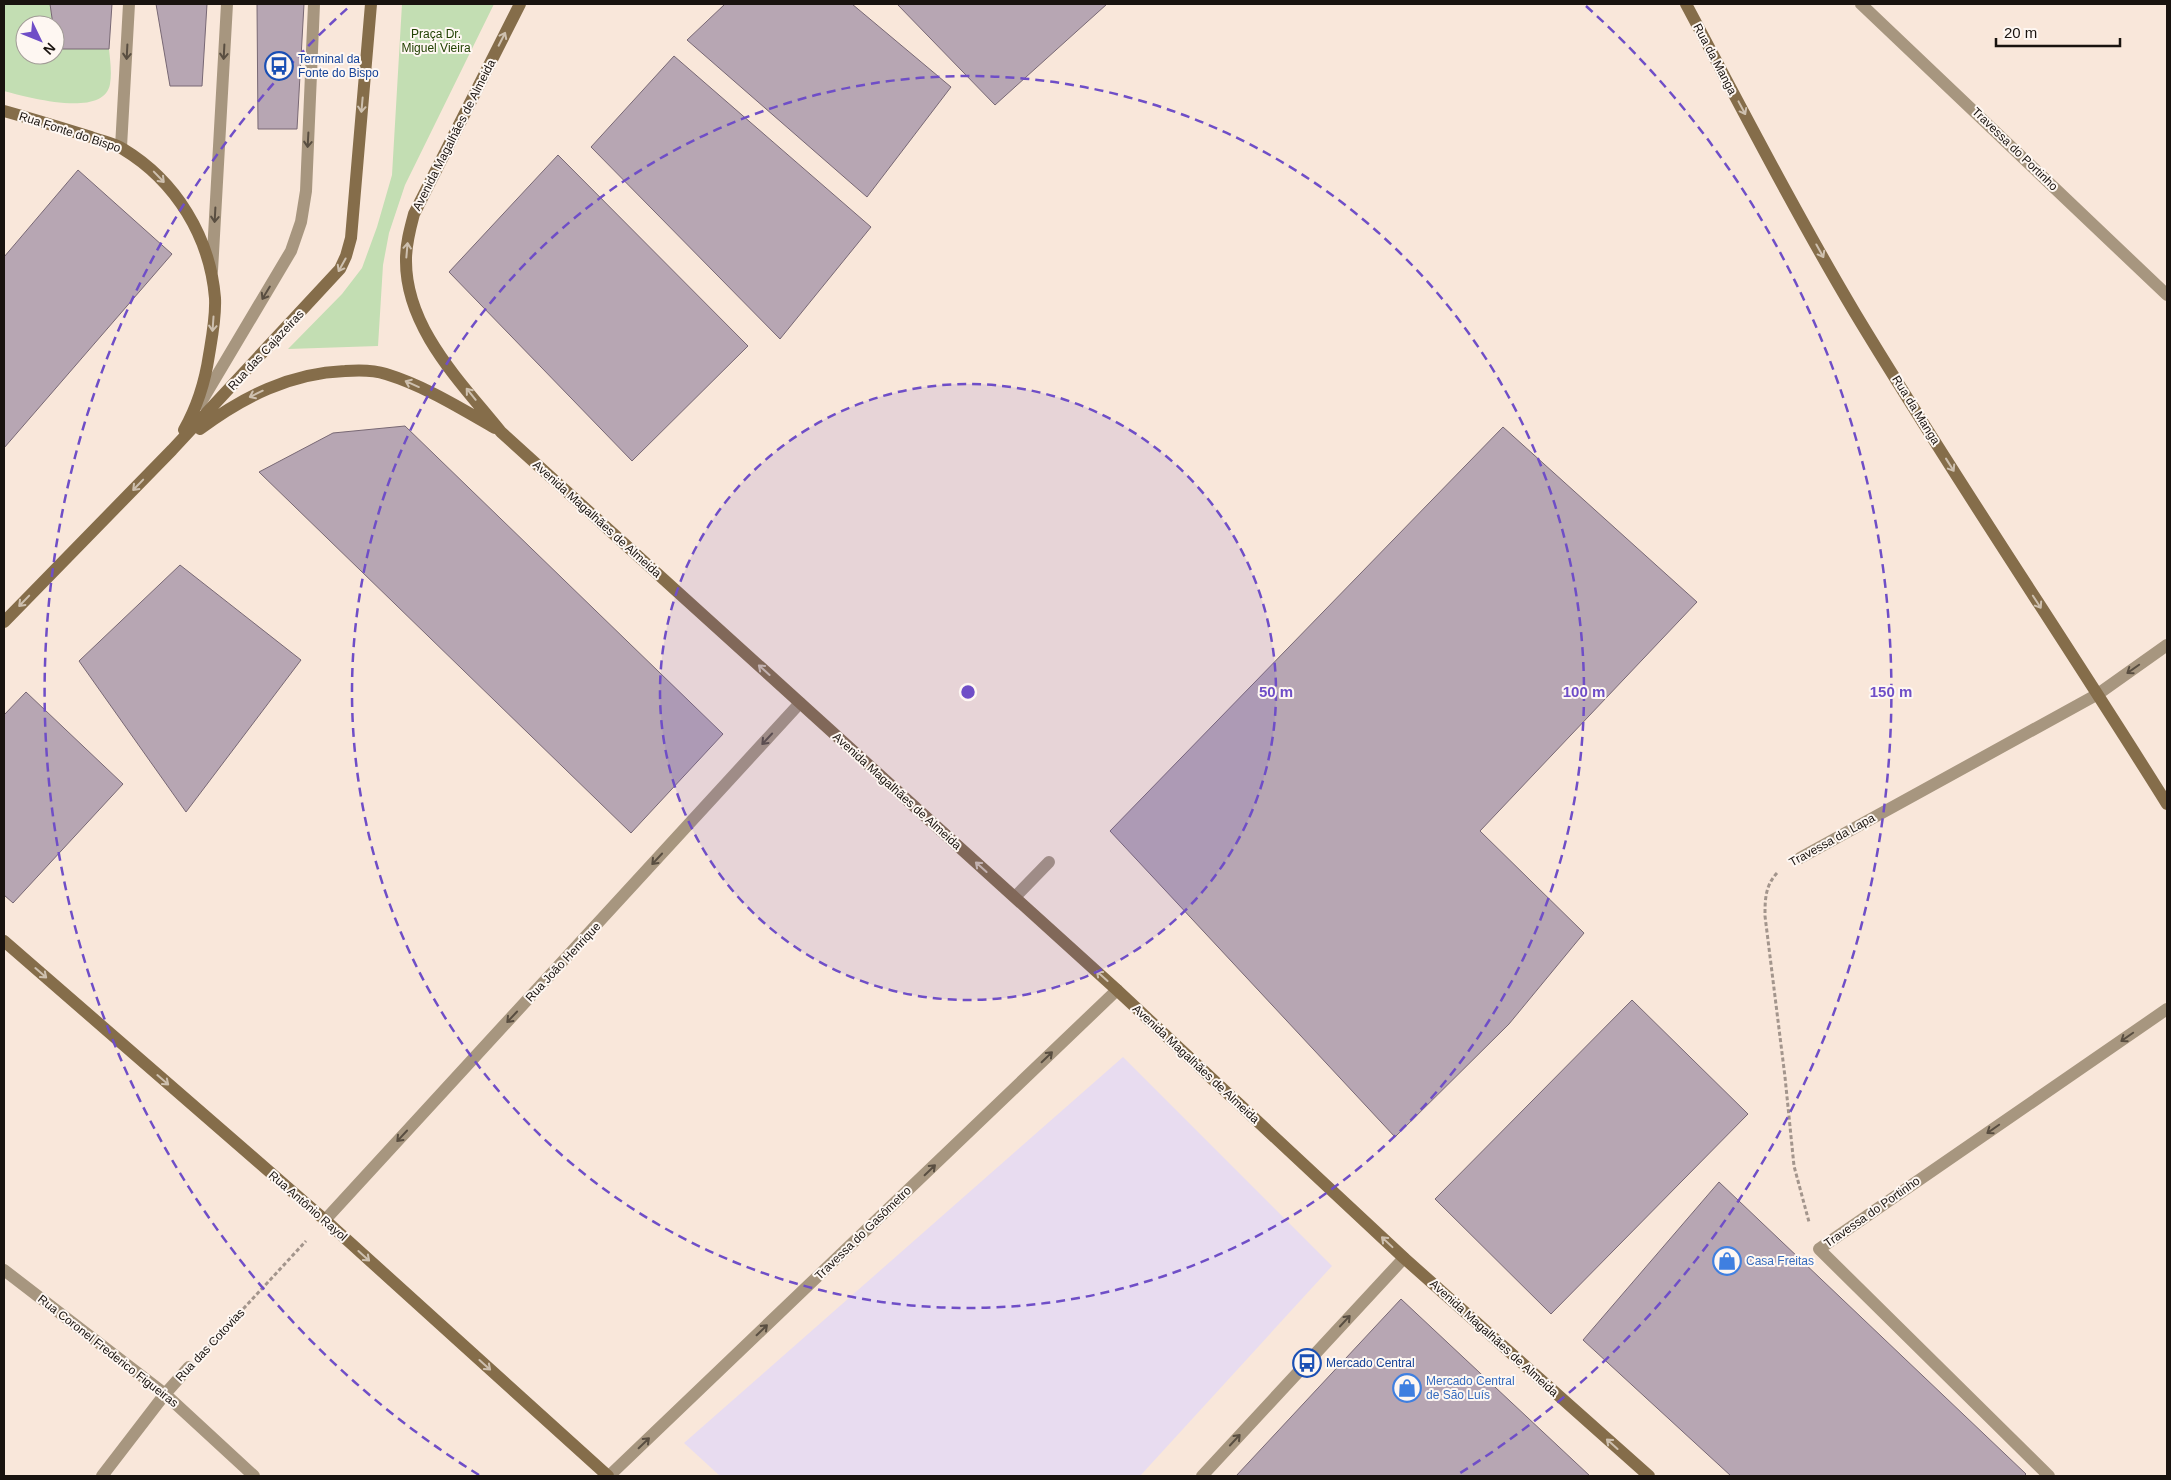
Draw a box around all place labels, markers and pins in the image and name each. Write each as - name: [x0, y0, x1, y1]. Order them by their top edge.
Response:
- bus stop icon: Terminal da Fonte do Bispo: [264, 51, 294, 81]
- place label: Terminal da Fonte do Bispo: [298, 52, 379, 80]
- centre of rings: [959, 683, 977, 701]
- shop icon: Casa Freitas: [1712, 1246, 1742, 1276]
- place label: Casa Freitas: [1746, 1254, 1814, 1268]
- bus stop icon: Mercado Central: [1292, 1348, 1322, 1378]
- place label: Mercado Central: [1326, 1356, 1415, 1370]
- shop icon: Mercado Central de São Luís: [1392, 1373, 1422, 1403]
- place label: Mercado Central de São Luís: [1426, 1374, 1515, 1402]

